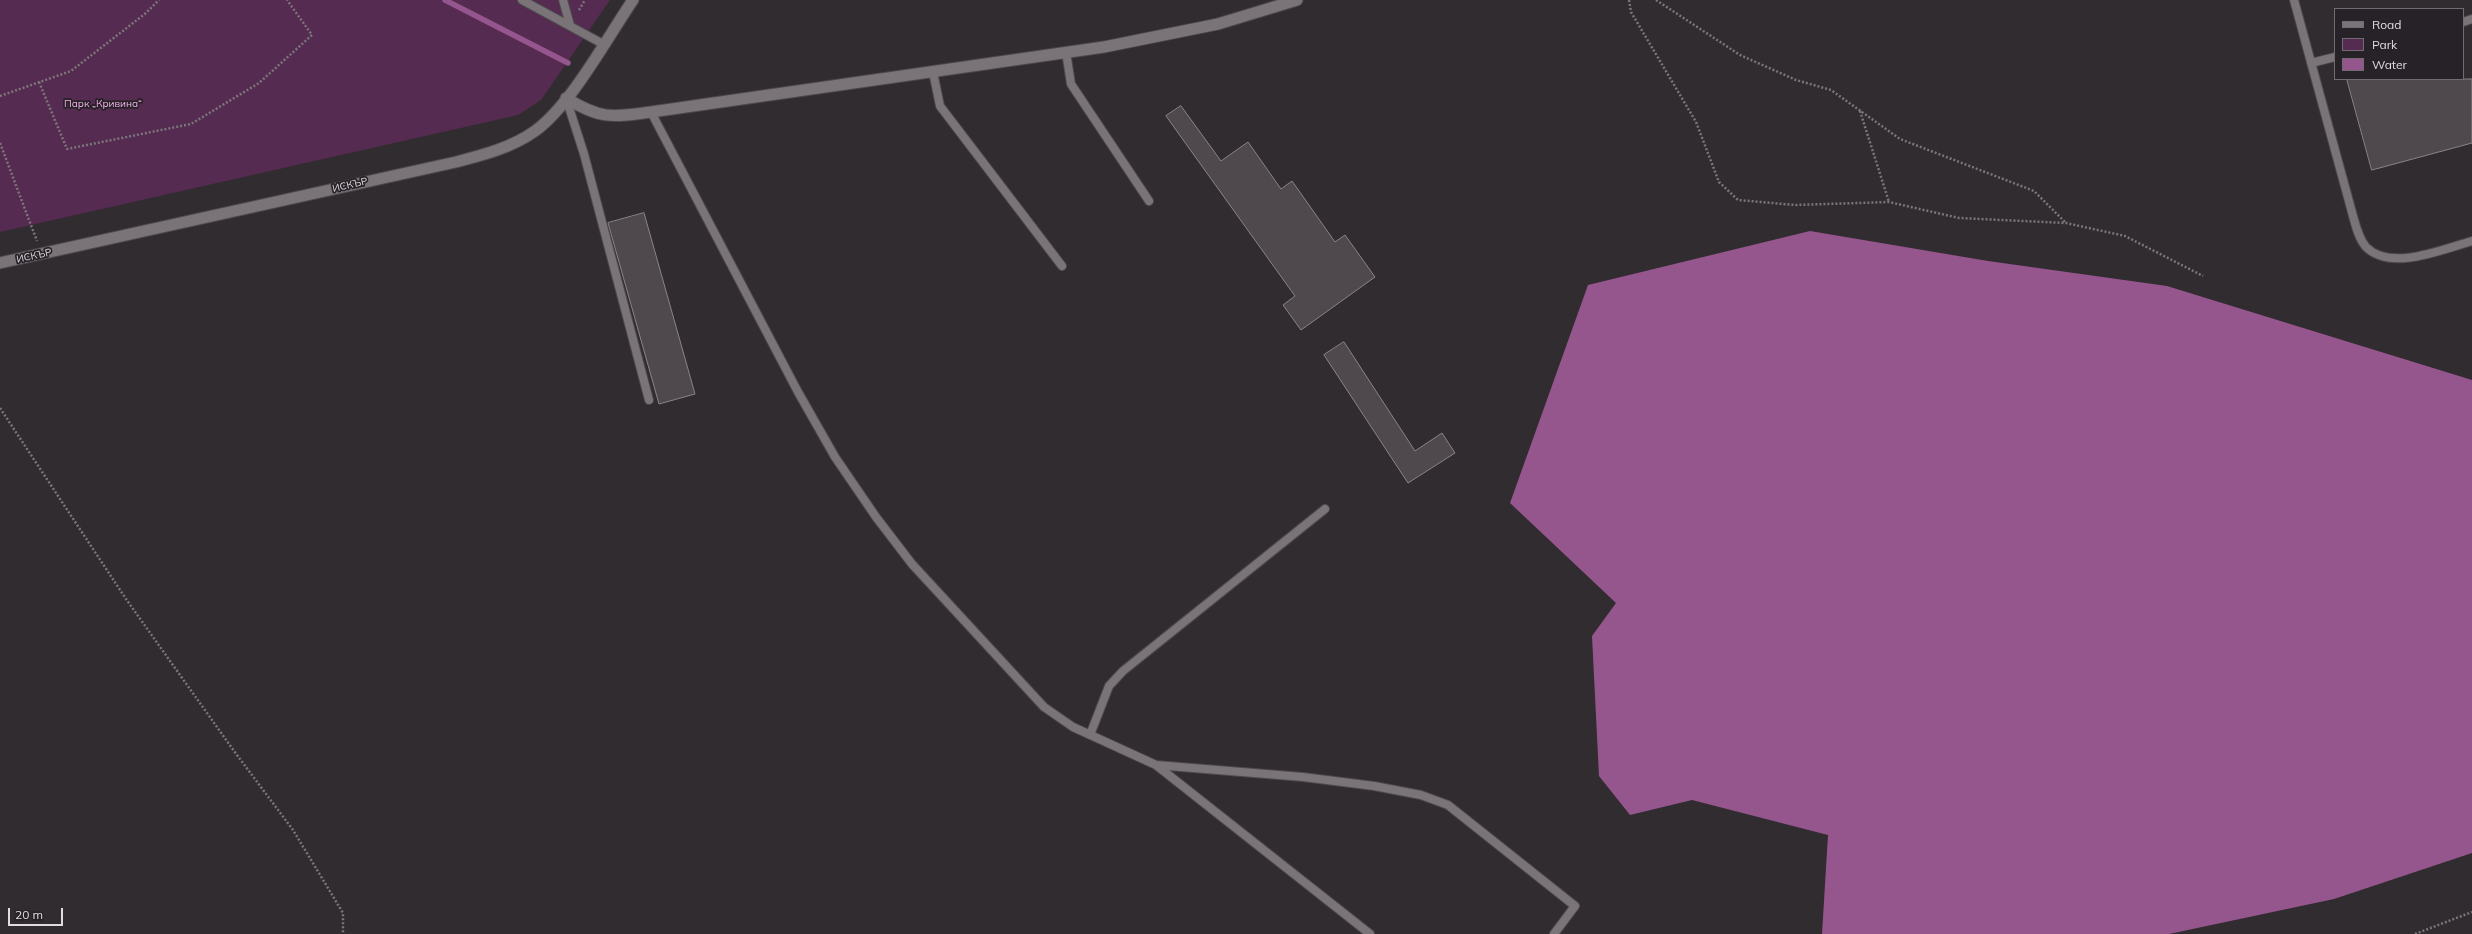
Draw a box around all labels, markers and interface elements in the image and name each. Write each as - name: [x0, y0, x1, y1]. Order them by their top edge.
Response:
- legend: [2334, 8, 2464, 80]
- text: Road: [2372, 17, 2401, 32]
- text: Park: [2372, 37, 2397, 52]
- text: Water: [2372, 57, 2407, 72]
- park label: Парк „Кривина“: [64, 98, 142, 110]
- street label: ИСКЪР: [331, 175, 369, 195]
- street label: ИСКЪР: [15, 246, 53, 266]
- scale bar: [10, 900, 65, 926]
- text: 20 m: [15, 907, 43, 922]

